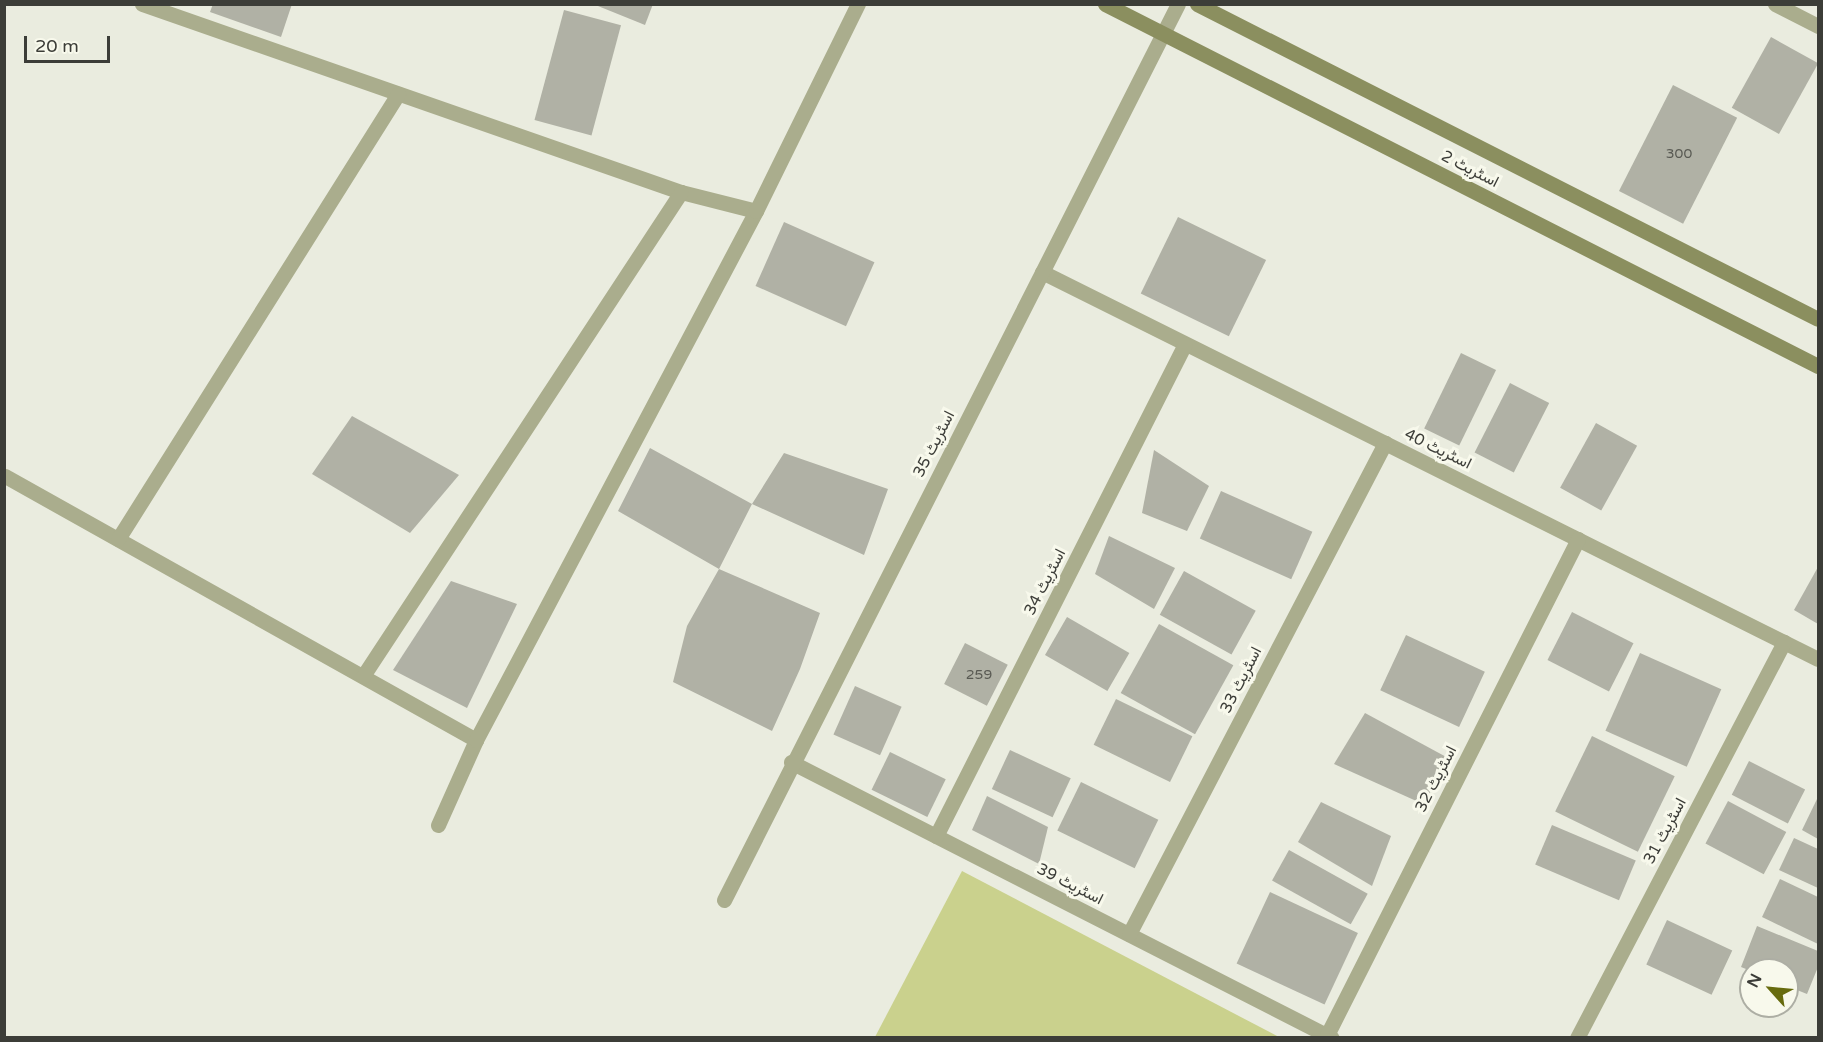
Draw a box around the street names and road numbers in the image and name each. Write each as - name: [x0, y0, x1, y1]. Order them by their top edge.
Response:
- street label: اسٹریٹ 2: [1438, 146, 1502, 192]
- street label: اسٹریٹ 35: [909, 408, 959, 480]
- street label: اسٹریٹ 40: [1401, 425, 1475, 473]
- street label: اسٹریٹ 34: [1020, 546, 1070, 618]
- street label: اسٹریٹ 33: [1216, 644, 1266, 716]
- street label: اسٹریٹ 32: [1411, 743, 1461, 815]
- street label: اسٹریٹ 31: [1640, 795, 1690, 867]
- street label: اسٹریٹ 39: [1034, 859, 1106, 909]

